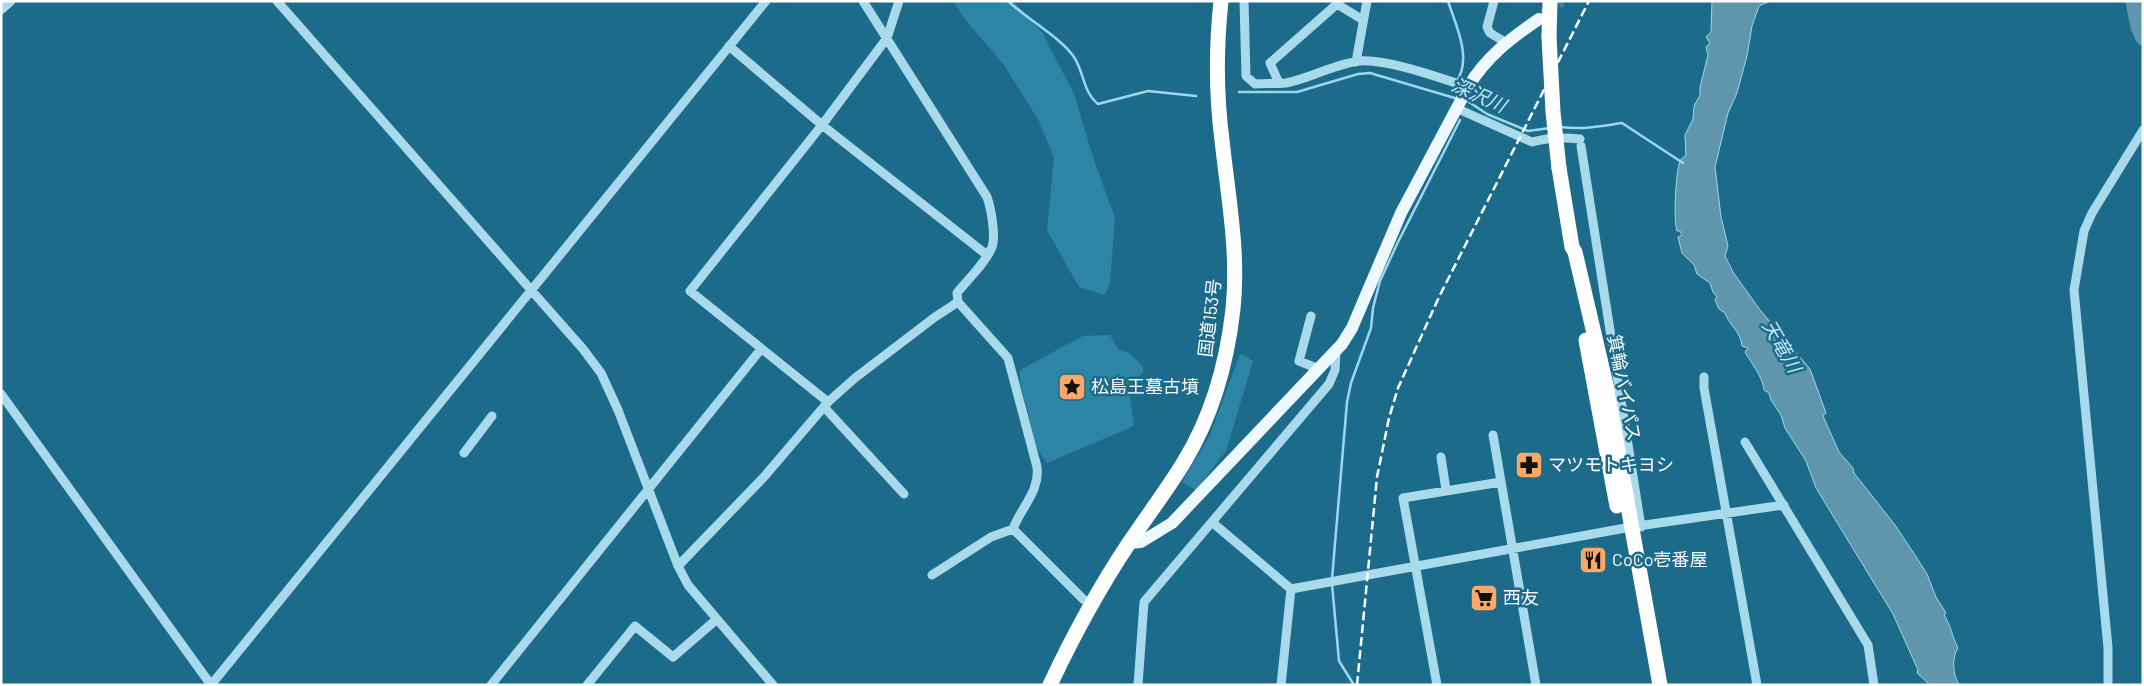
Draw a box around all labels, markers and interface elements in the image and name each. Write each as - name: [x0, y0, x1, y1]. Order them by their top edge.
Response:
- water label: 深沢川: [1448, 72, 1512, 117]
- street label: 国道153号: [1193, 277, 1225, 358]
- water label: 天竜川: [1758, 315, 1808, 378]
- street label: 箕輪バイパス: [1604, 333, 1646, 443]
- place icon: 松島王墓古墳: [1057, 372, 1087, 402]
- place label: 松島王墓古墳: [1091, 375, 1199, 397]
- pharmacy icon: マツモトキヨシ: [1514, 450, 1544, 480]
- place label: マツモトキヨシ: [1548, 453, 1674, 475]
- restaurant icon: CoCo壱番屋: [1578, 545, 1608, 575]
- place label: CoCo壱番屋: [1612, 548, 1707, 570]
- supermarket icon: 西友: [1469, 583, 1499, 613]
- place label: 西友: [1503, 586, 1539, 608]

